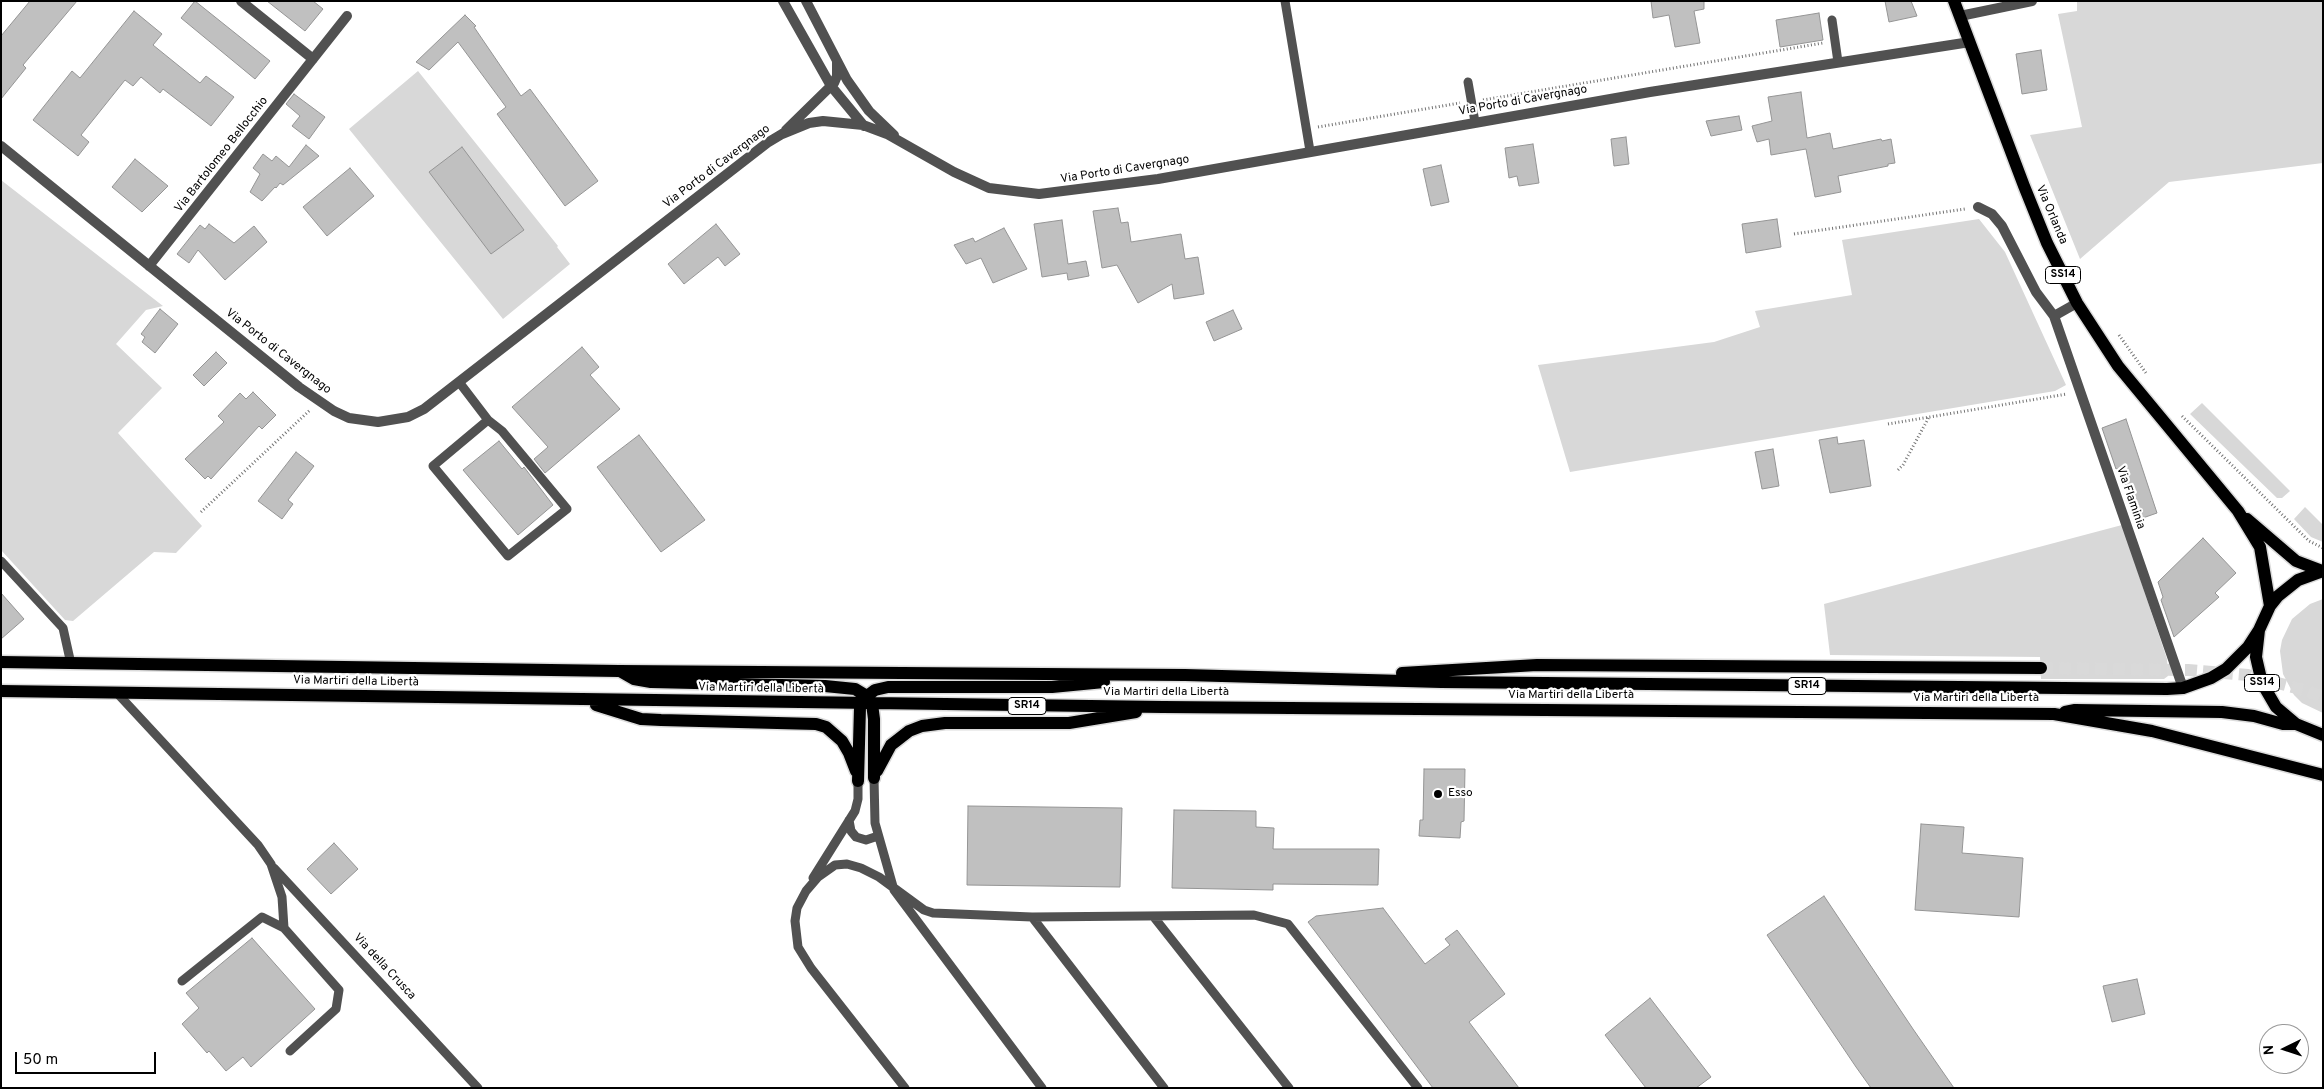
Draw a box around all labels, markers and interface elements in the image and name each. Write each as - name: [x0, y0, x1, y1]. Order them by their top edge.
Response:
- street label: Via Porto di Cavergnago: [1458, 83, 1588, 119]
- street label: Via Bartolomeo Bellocchio: [172, 94, 272, 216]
- street label: Via Porto di Cavergnago: [661, 122, 773, 212]
- street label: Via Porto di Cavergnago: [1060, 153, 1190, 187]
- street label: Via Orlanda: [2032, 183, 2070, 247]
- road number: SS14: [2046, 266, 2080, 284]
- street label: Via Porto di Cavergnago: [222, 306, 334, 398]
- street label: Via Flaminia: [2112, 465, 2148, 531]
- street label: Via Martiri della Libertà: [293, 674, 419, 690]
- road number: SS14: [2244, 674, 2280, 691]
- road number: SR14: [1788, 678, 1826, 694]
- street label: Via Martiri della Libertà: [698, 681, 824, 697]
- street label: Via Martiri della Libertà: [1103, 686, 1229, 700]
- street label: Via Martiri della Libertà: [1508, 689, 1634, 703]
- street label: Via Martiri della Libertà: [1913, 692, 2039, 706]
- road number: SR14: [1008, 698, 1046, 714]
- place label: Esso: [1448, 787, 1473, 801]
- marker: Esso: [1432, 788, 1444, 800]
- street label: Via della Crusca: [350, 931, 418, 1003]
- north arrow: [2259, 1024, 2309, 1074]
- scale bar: [18, 1042, 159, 1074]
- text: N: [2261, 1044, 2278, 1056]
- text: 50 m: [23, 1051, 58, 1070]

